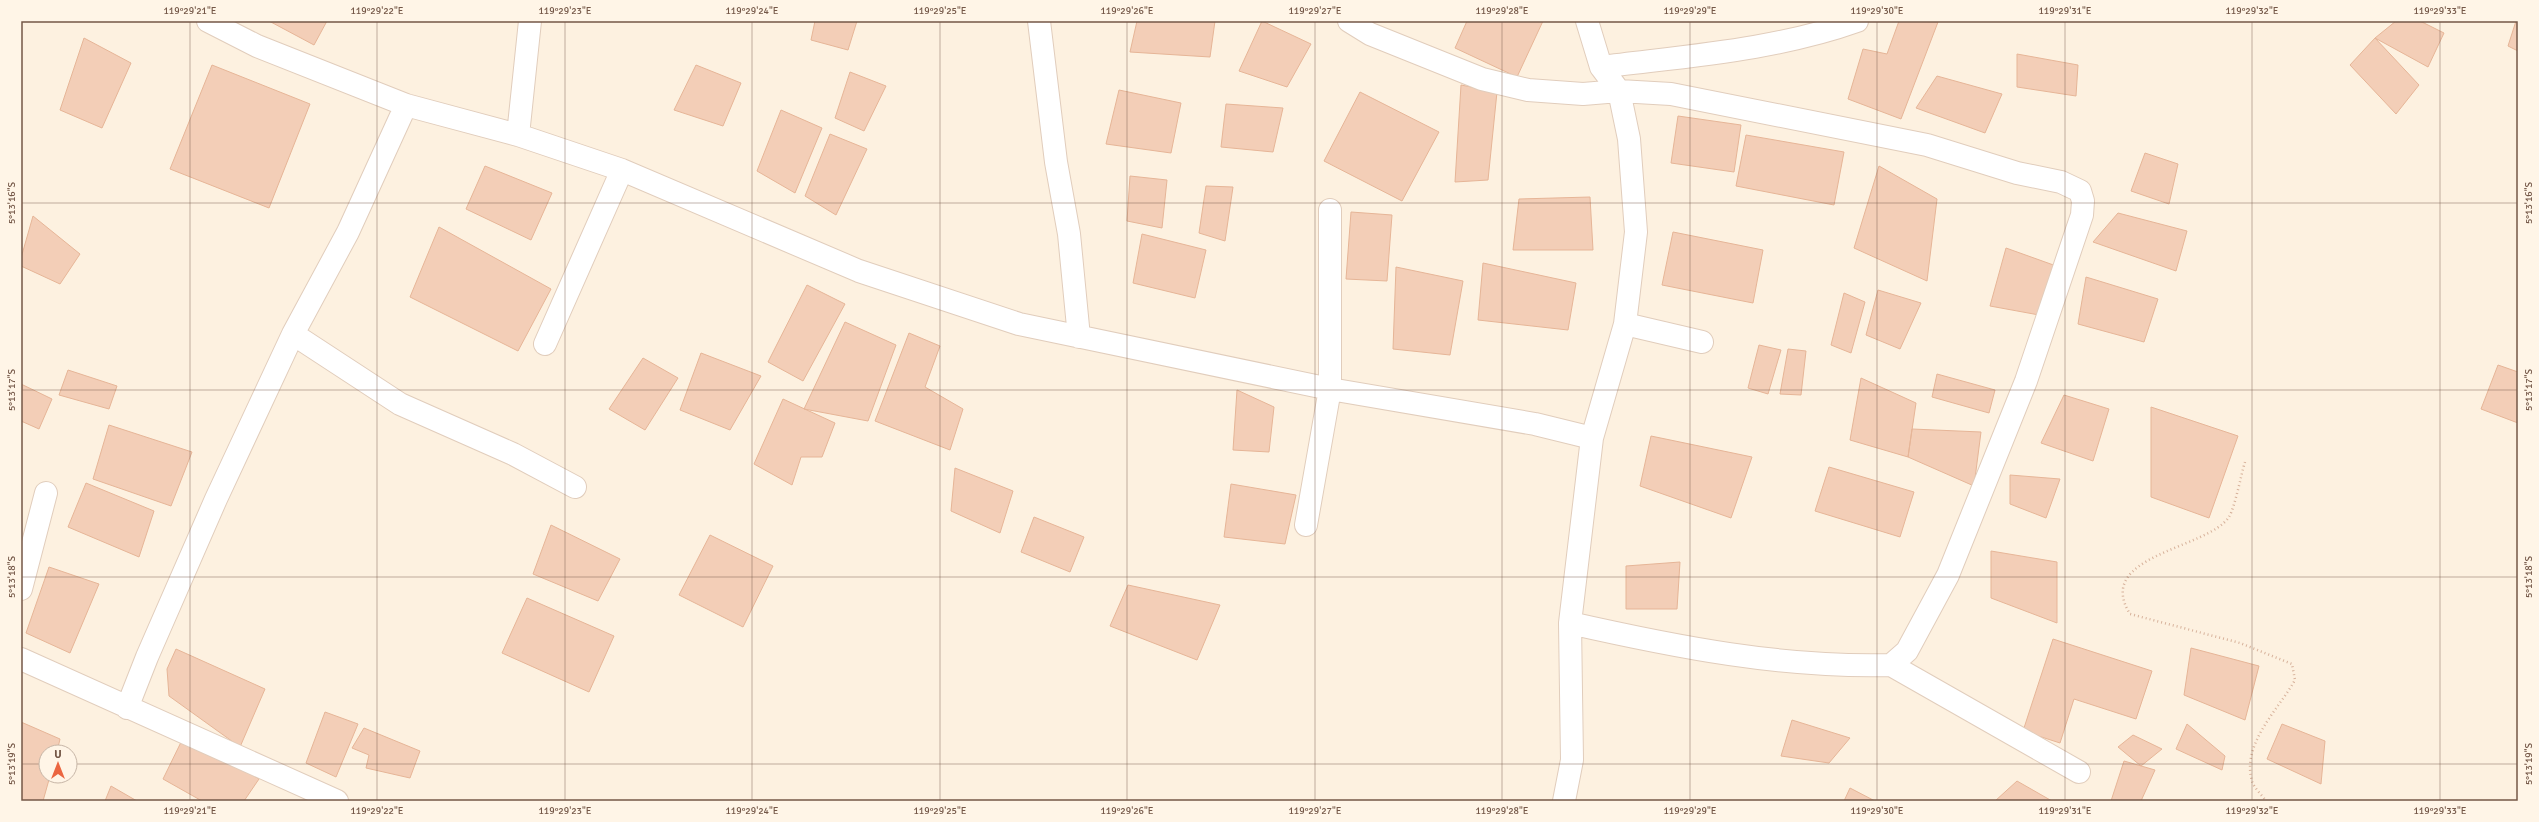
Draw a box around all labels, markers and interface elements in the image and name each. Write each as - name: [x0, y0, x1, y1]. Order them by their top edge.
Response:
- text: 119°29'21"E: [163, 5, 217, 17]
- text: 119°29'22"E: [350, 5, 404, 17]
- text: 119°29'23"E: [538, 5, 592, 17]
- text: 119°29'24"E: [725, 5, 779, 17]
- text: 119°29'25"E: [913, 5, 967, 17]
- text: 119°29'26"E: [1100, 5, 1154, 17]
- text: 119°29'27"E: [1288, 5, 1342, 17]
- text: 119°29'28"E: [1475, 5, 1529, 17]
- text: 119°29'29"E: [1663, 5, 1717, 17]
- text: 119°29'30"E: [1850, 5, 1904, 17]
- text: 119°29'31"E: [2038, 5, 2092, 17]
- text: 119°29'32"E: [2225, 5, 2279, 17]
- text: 119°29'33"E: [2413, 5, 2467, 17]
- text: 5°13'16"S: [6, 181, 18, 224]
- text: 5°13'16"S: [2523, 181, 2535, 224]
- text: 5°13'17"S: [6, 368, 18, 411]
- text: 5°13'17"S: [2523, 368, 2535, 411]
- text: 5°13'18"S: [6, 555, 18, 598]
- text: 5°13'18"S: [2523, 555, 2535, 598]
- text: 5°13'19"S: [6, 742, 18, 785]
- text: 5°13'19"S: [2523, 742, 2535, 785]
- north arrow: [38, 744, 78, 784]
- text: U: [54, 748, 62, 761]
- text: 119°29'21"E: [163, 805, 217, 817]
- text: 119°29'22"E: [350, 805, 404, 817]
- text: 119°29'23"E: [538, 805, 592, 817]
- text: 119°29'24"E: [725, 805, 779, 817]
- text: 119°29'25"E: [913, 805, 967, 817]
- text: 119°29'26"E: [1100, 805, 1154, 817]
- text: 119°29'27"E: [1288, 805, 1342, 817]
- text: 119°29'28"E: [1475, 805, 1529, 817]
- text: 119°29'29"E: [1663, 805, 1717, 817]
- text: 119°29'30"E: [1850, 805, 1904, 817]
- text: 119°29'31"E: [2038, 805, 2092, 817]
- text: 119°29'32"E: [2225, 805, 2279, 817]
- text: 119°29'33"E: [2413, 805, 2467, 817]

